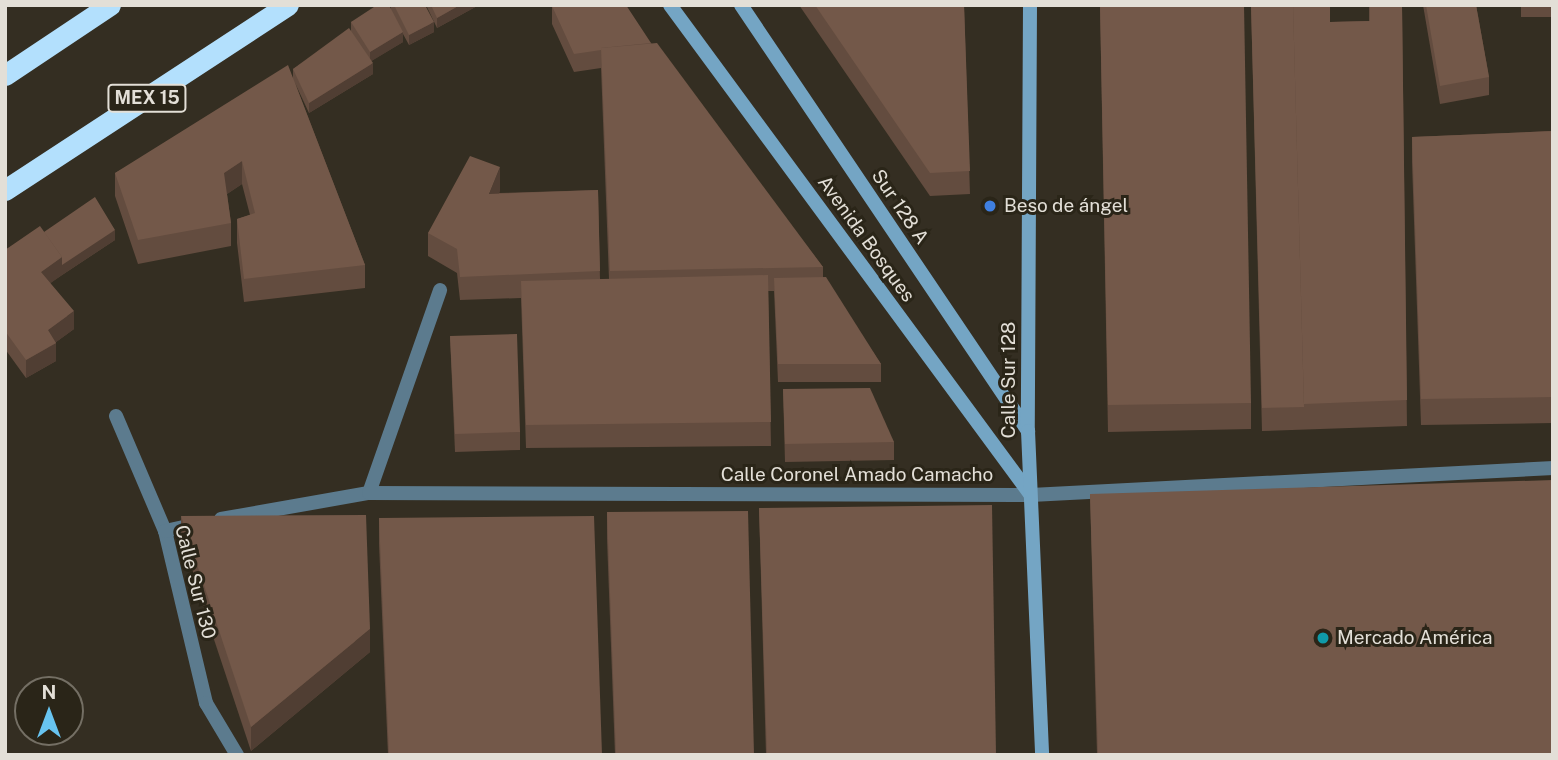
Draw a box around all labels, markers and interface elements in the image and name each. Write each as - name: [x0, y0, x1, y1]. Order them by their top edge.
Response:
- road number: MEX 15: [107, 84, 187, 113]
- street label: Sur 128 A: [867, 165, 933, 249]
- street label: Avenida Bosques: [813, 171, 919, 307]
- place label: Beso de ángel: [1004, 195, 1129, 217]
- marker: Beso de ángel: [982, 198, 998, 214]
- street label: Calle Sur 128: [998, 322, 1020, 438]
- street label: Calle Coronel Amado Camacho: [721, 464, 993, 486]
- street label: Calle Sur 130: [170, 523, 220, 641]
- place label: Mercado América: [1337, 627, 1493, 649]
- marker: Mercado América: [1315, 630, 1331, 646]
- north arrow: [14, 676, 84, 746]
- text: N: [42, 681, 56, 703]

